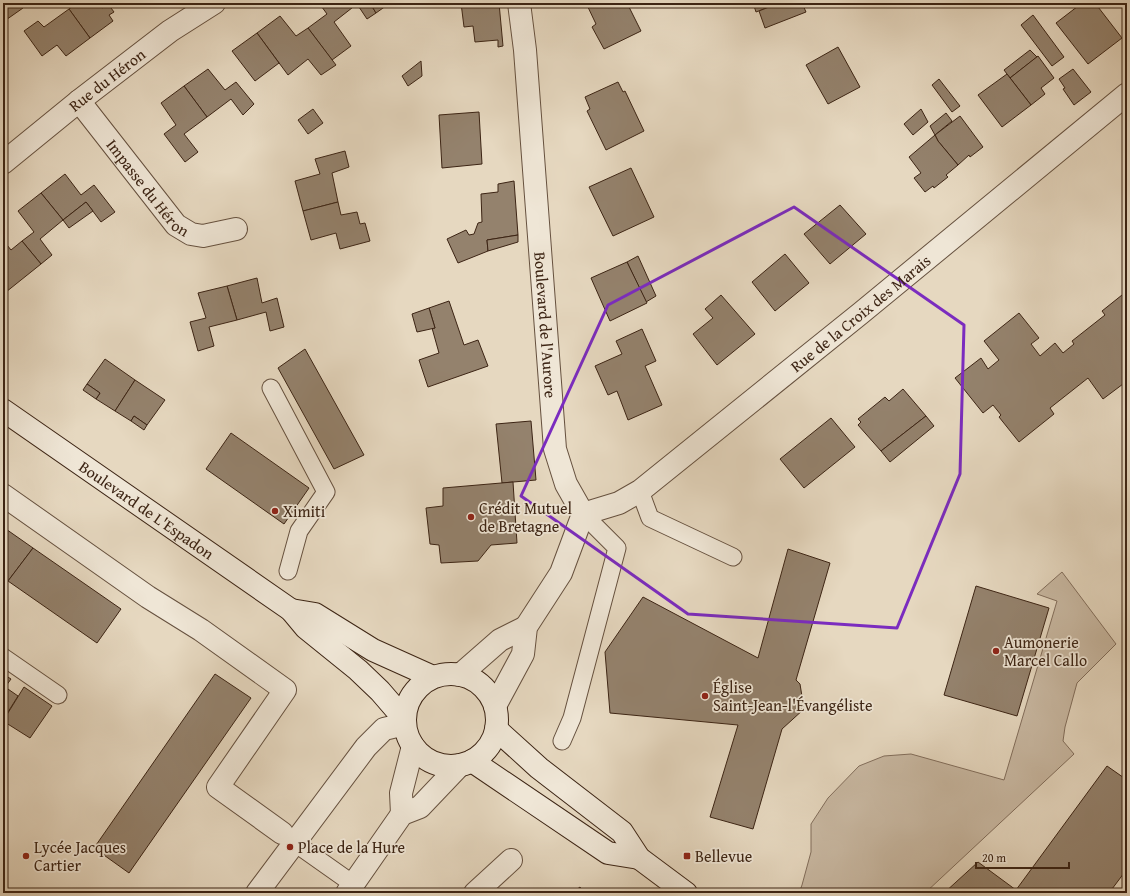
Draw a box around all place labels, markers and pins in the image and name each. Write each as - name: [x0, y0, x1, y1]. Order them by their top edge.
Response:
- place label: Crédit Mutuel de Bretagne: [479, 496, 573, 538]
- place label: Ximiti: [283, 499, 326, 523]
- marker: Ximiti: [270, 506, 280, 516]
- marker: Crédit Mutuel de Bretagne: [466, 512, 476, 522]
- place label: Aumonerie Marcel Callo: [1004, 630, 1087, 672]
- marker: Aumonerie Marcel Callo: [991, 646, 1001, 656]
- place label: Église Saint-Jean-l'Évangéliste: [713, 675, 872, 717]
- marker: Église Saint-Jean-l'Évangéliste: [700, 691, 710, 701]
- place label: Lycée Jacques Cartier: [34, 835, 126, 877]
- place label: Place de la Hure: [298, 835, 405, 859]
- marker: Place de la Hure: [285, 842, 295, 852]
- place label: Bellevue: [695, 844, 752, 868]
- marker: Lycée Jacques Cartier: [21, 851, 31, 861]
- marker: Bellevue: [682, 851, 692, 861]

